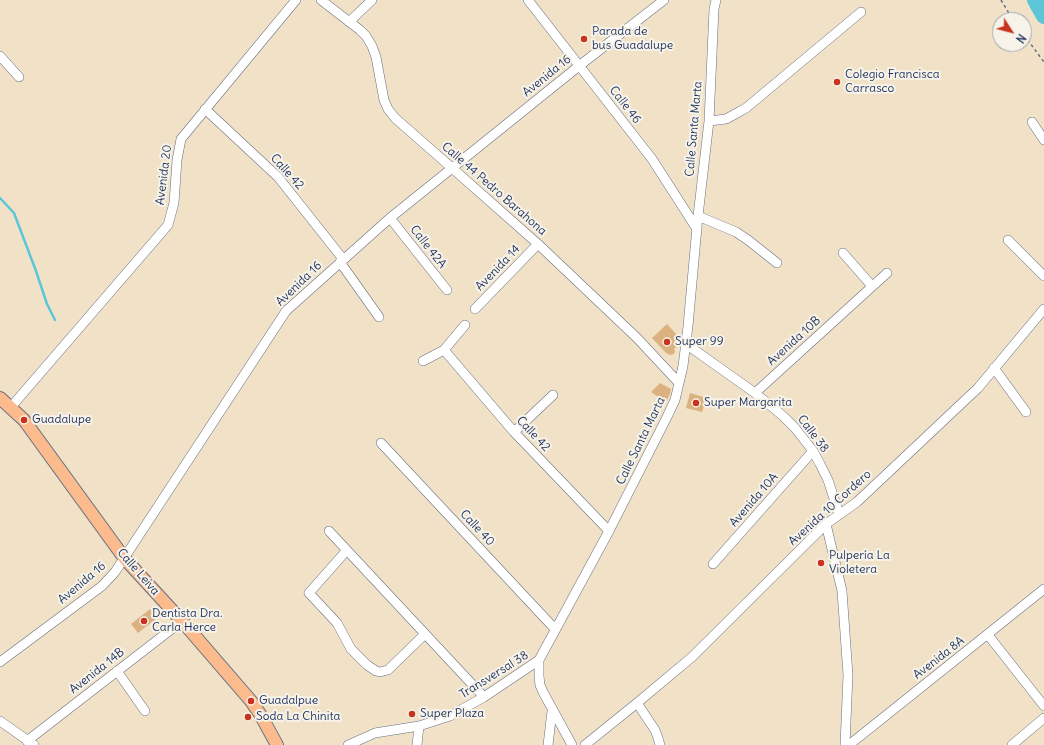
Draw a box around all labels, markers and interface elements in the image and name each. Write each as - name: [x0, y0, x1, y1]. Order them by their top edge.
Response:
- north arrow: [992, 12, 1032, 52]
- place label: Parada de bus Guadalupe: [592, 25, 673, 53]
- text: N: [1013, 31, 1029, 46]
- marker: Parada de bus Guadalupe: [579, 34, 589, 44]
- street label: Avenida 16: [520, 52, 574, 100]
- place label: Colegio Francisca Carrasco: [845, 68, 940, 96]
- marker: Colegio Francisca Carrasco: [832, 77, 842, 87]
- street label: Calle Santa Marta: [683, 81, 705, 177]
- street label: Calle 46: [606, 84, 644, 126]
- street label: Calle 44 Pedro Barahona: [439, 139, 549, 239]
- street label: Avenida 20: [153, 144, 175, 206]
- street label: Calle 42: [267, 151, 307, 193]
- street label: Calle 42A: [407, 223, 449, 271]
- street label: Avenida 14: [473, 242, 523, 294]
- street label: Avenida 16: [273, 259, 325, 309]
- street label: Avenida 10B: [764, 313, 824, 369]
- place label: Super 99: [675, 335, 724, 349]
- marker: Super 99: [662, 337, 672, 347]
- street label: Calle Santa Marta: [614, 395, 668, 487]
- place label: Super Margarita: [704, 396, 792, 410]
- marker: Super Margarita: [691, 398, 701, 408]
- street label: Calle 38: [794, 412, 832, 456]
- place label: Guadalupe: [32, 413, 91, 427]
- street label: Calle 42: [513, 413, 553, 455]
- marker: Guadalupe: [19, 415, 29, 425]
- street label: Avenida 10 Cordero: [786, 467, 874, 549]
- street label: Avenida 10A: [727, 470, 781, 530]
- street label: Calle 40: [457, 507, 497, 549]
- street label: Calle Leiva: [114, 546, 162, 598]
- place label: Pulpería La Violetera: [829, 549, 890, 577]
- marker: Pulpería La Violetera: [816, 558, 826, 568]
- street label: Avenida 16: [55, 559, 109, 607]
- place label: Dentista Dra. Carla Herce: [152, 607, 222, 635]
- marker: Dentista Dra. Carla Herce: [139, 616, 149, 626]
- street label: Avenida 8A: [911, 634, 967, 682]
- street label: Avenida 14B: [67, 645, 127, 697]
- street label: Transversal 38: [457, 648, 531, 702]
- place label: Guadalpue: [259, 694, 318, 708]
- marker: Guadalpue: [246, 696, 256, 706]
- place label: Super Plaza: [420, 707, 484, 721]
- marker: Super Plaza: [407, 709, 417, 719]
- place label: Soda La Chinita: [256, 710, 340, 724]
- marker: Soda La Chinita: [243, 712, 253, 722]

